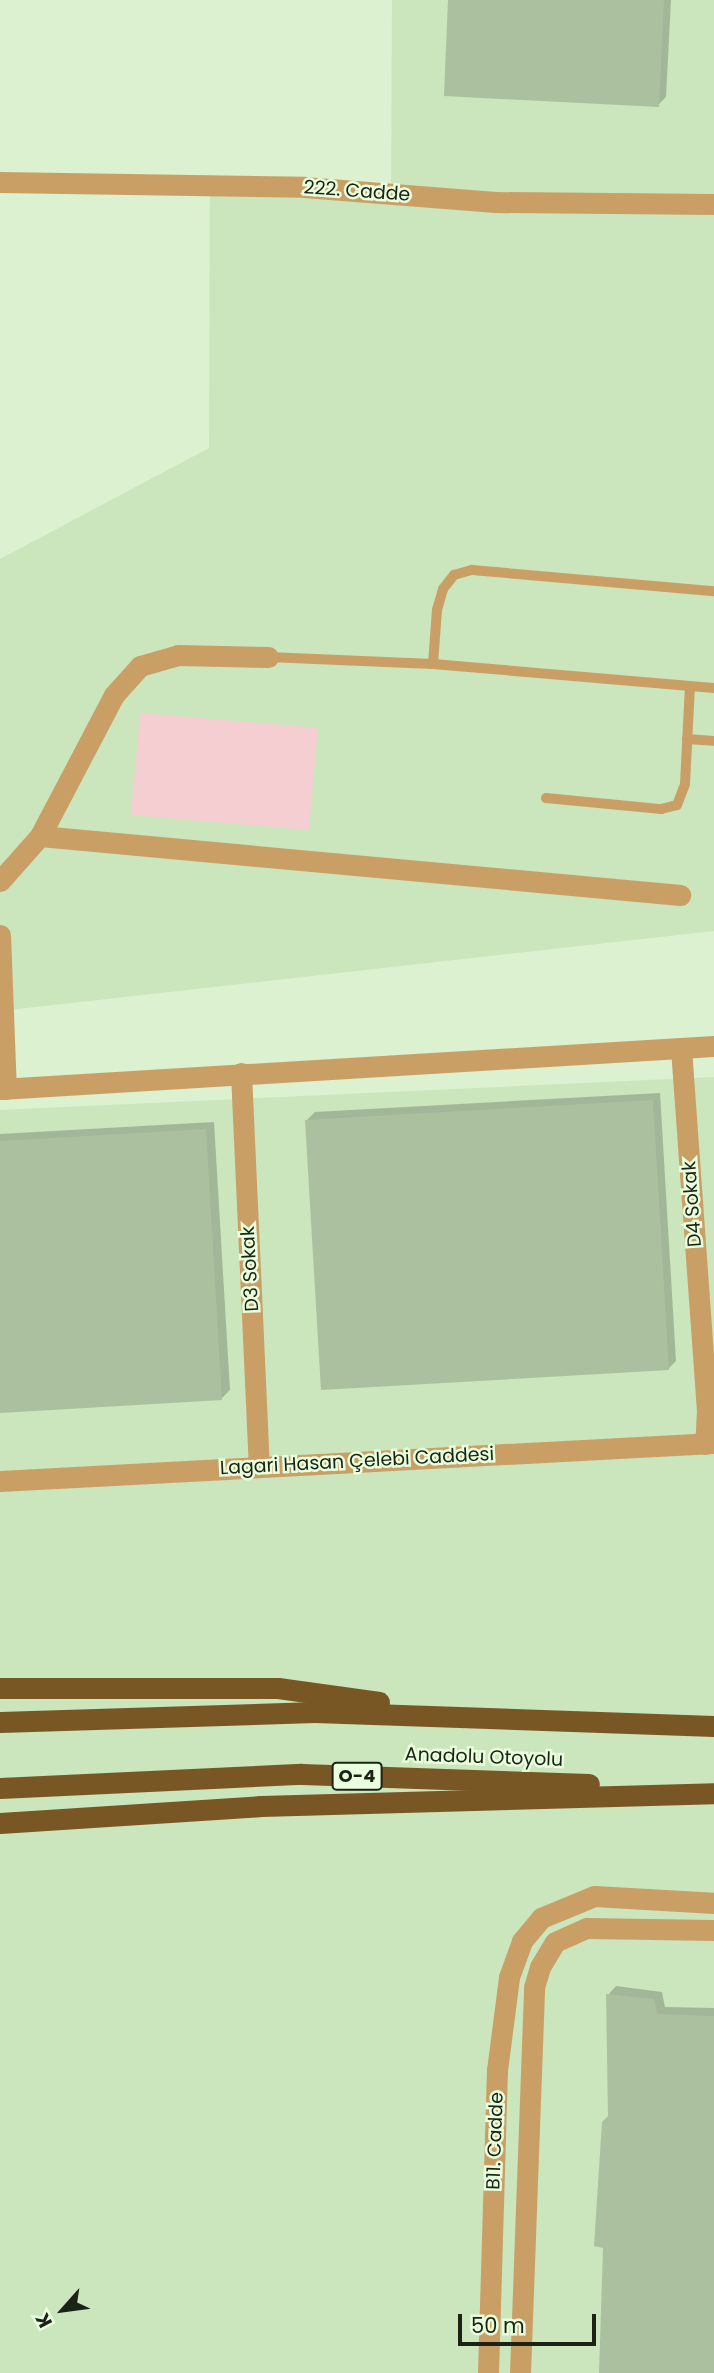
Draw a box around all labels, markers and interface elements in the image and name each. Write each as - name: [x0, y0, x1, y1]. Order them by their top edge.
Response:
- street label: 222. Cadde: [303, 176, 411, 206]
- street label: D4 Sokak: [678, 1160, 706, 1248]
- street label: D3 Sokak: [236, 1226, 264, 1312]
- street label: Lagari Hasan Çelebi Caddesi: [219, 1442, 495, 1480]
- street label: Anadolu Otoyolu: [404, 1743, 564, 1771]
- road number: O-4: [331, 1762, 383, 1791]
- street label: B11. Cadde: [482, 2092, 508, 2190]
- north arrow: [28, 2275, 98, 2345]
- scale bar: [462, 2300, 600, 2344]
- text: K: [29, 2308, 59, 2332]
- text: 50 m: [471, 2311, 525, 2340]

